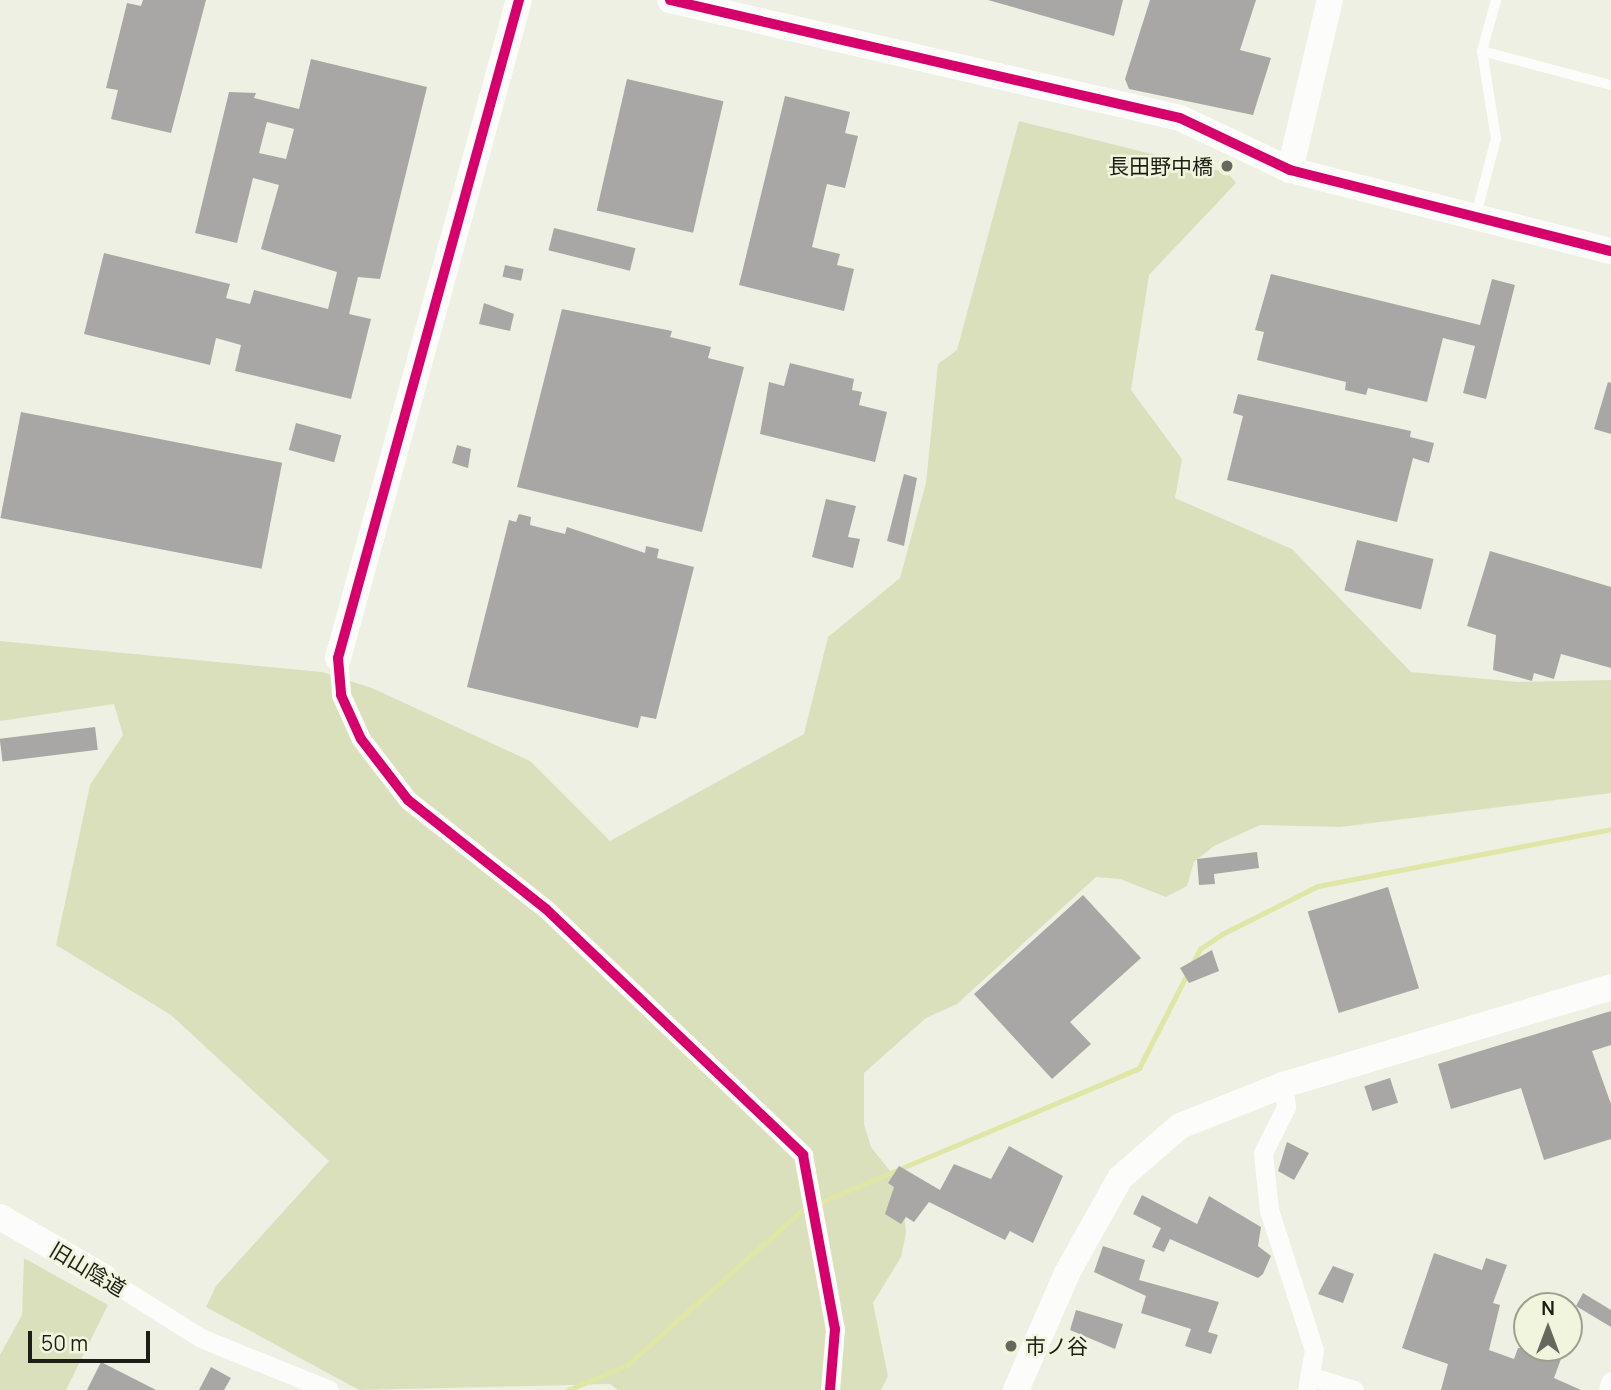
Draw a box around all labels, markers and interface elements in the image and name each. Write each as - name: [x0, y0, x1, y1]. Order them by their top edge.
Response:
- place label: 長田野中橋: [1108, 153, 1213, 179]
- marker: 長田野中橋: [1219, 158, 1235, 174]
- street label: 旧山陰道: [46, 1237, 130, 1301]
- north arrow: [1513, 1292, 1583, 1362]
- text: N: [1541, 1295, 1555, 1321]
- scale bar: [32, 1316, 154, 1360]
- text: 50 m: [41, 1329, 88, 1357]
- place label: 市ノ谷: [1025, 1333, 1088, 1359]
- marker: 市ノ谷: [1003, 1338, 1019, 1354]

